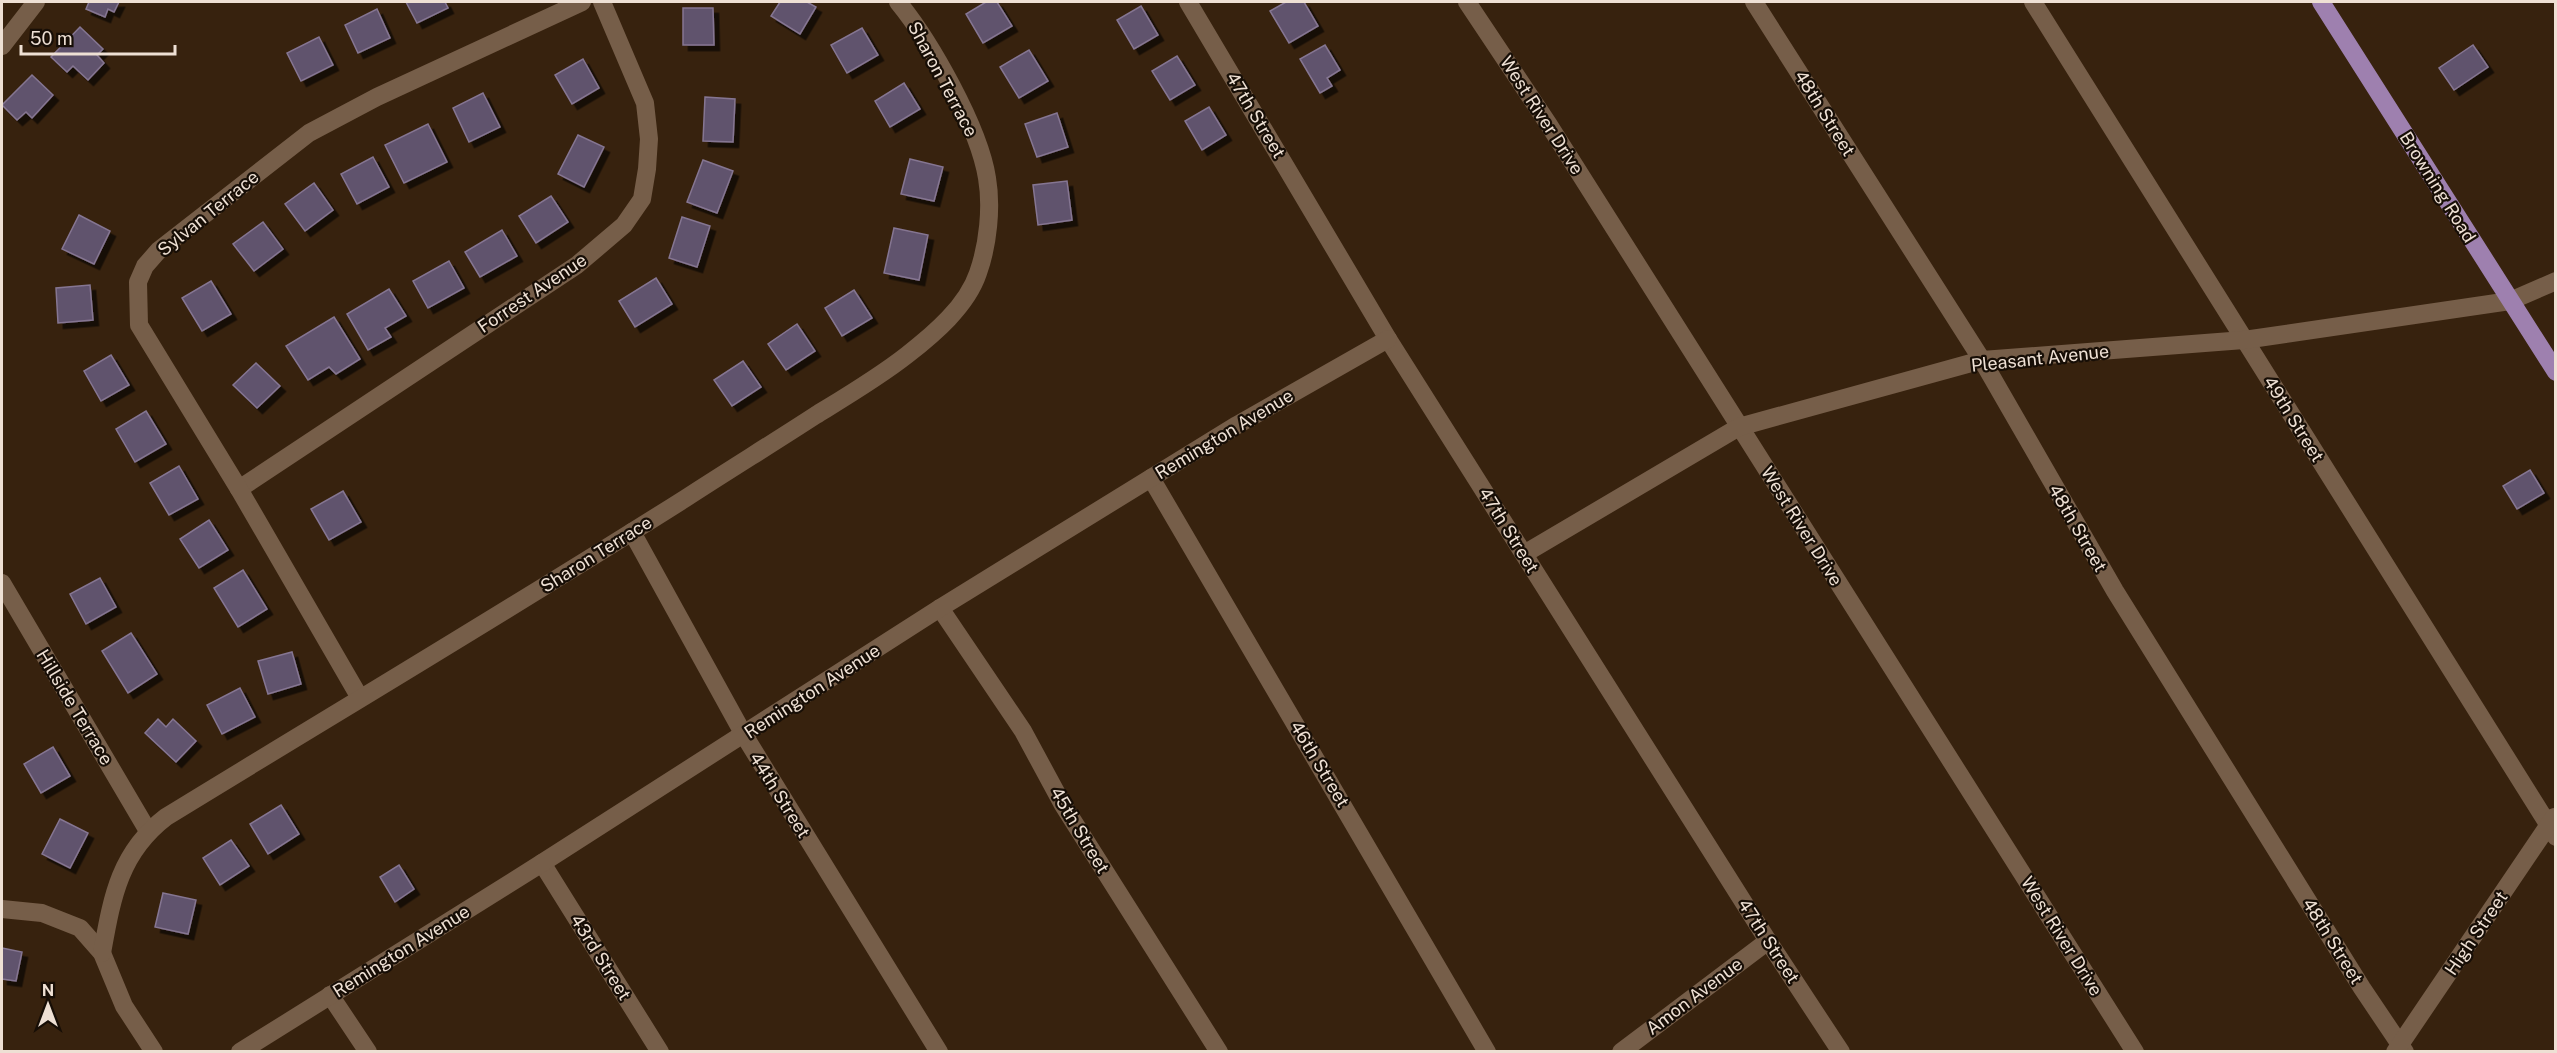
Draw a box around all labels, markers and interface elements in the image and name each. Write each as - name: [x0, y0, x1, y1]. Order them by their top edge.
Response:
- scale bar: [21, 18, 176, 56]
- street label: Sharon Terrace: [904, 18, 982, 140]
- text: 50 m: [30, 28, 73, 49]
- street label: West River Drive: [1496, 52, 1588, 178]
- street label: 48th Street: [1790, 66, 1860, 160]
- street label: 47th Street: [1222, 68, 1290, 162]
- street label: Browning Road: [2396, 128, 2480, 246]
- street label: Sylvan Terrace: [153, 166, 263, 260]
- street label: Forrest Avenue: [474, 249, 590, 337]
- street label: Pleasant Avenue: [1970, 340, 2110, 376]
- street label: 49th Street: [2259, 372, 2329, 466]
- street label: Remington Avenue: [1151, 384, 1297, 484]
- street label: West River Drive: [1757, 462, 1847, 590]
- street label: 48th Street: [2045, 481, 2111, 575]
- street label: 47th Street: [1475, 484, 1543, 576]
- street label: Sharon Terrace: [536, 511, 656, 597]
- street label: Remington Avenue: [740, 639, 884, 743]
- street label: Hillside Terrace: [32, 646, 118, 768]
- street label: 46th Street: [1286, 717, 1354, 811]
- street label: 44th Street: [745, 748, 815, 842]
- street label: 45th Street: [1046, 783, 1114, 877]
- street label: West River Drive: [2017, 872, 2107, 1000]
- street label: High Street: [2440, 887, 2512, 979]
- street label: 48th Street: [2298, 894, 2368, 988]
- street label: 47th Street: [1734, 895, 1804, 987]
- street label: Remington Avenue: [329, 900, 473, 1002]
- street label: 43rd Street: [566, 910, 636, 1004]
- street label: Amon Avenue: [1642, 953, 1746, 1039]
- north arrow: [18, 975, 78, 1035]
- text: N: [42, 981, 54, 1000]

